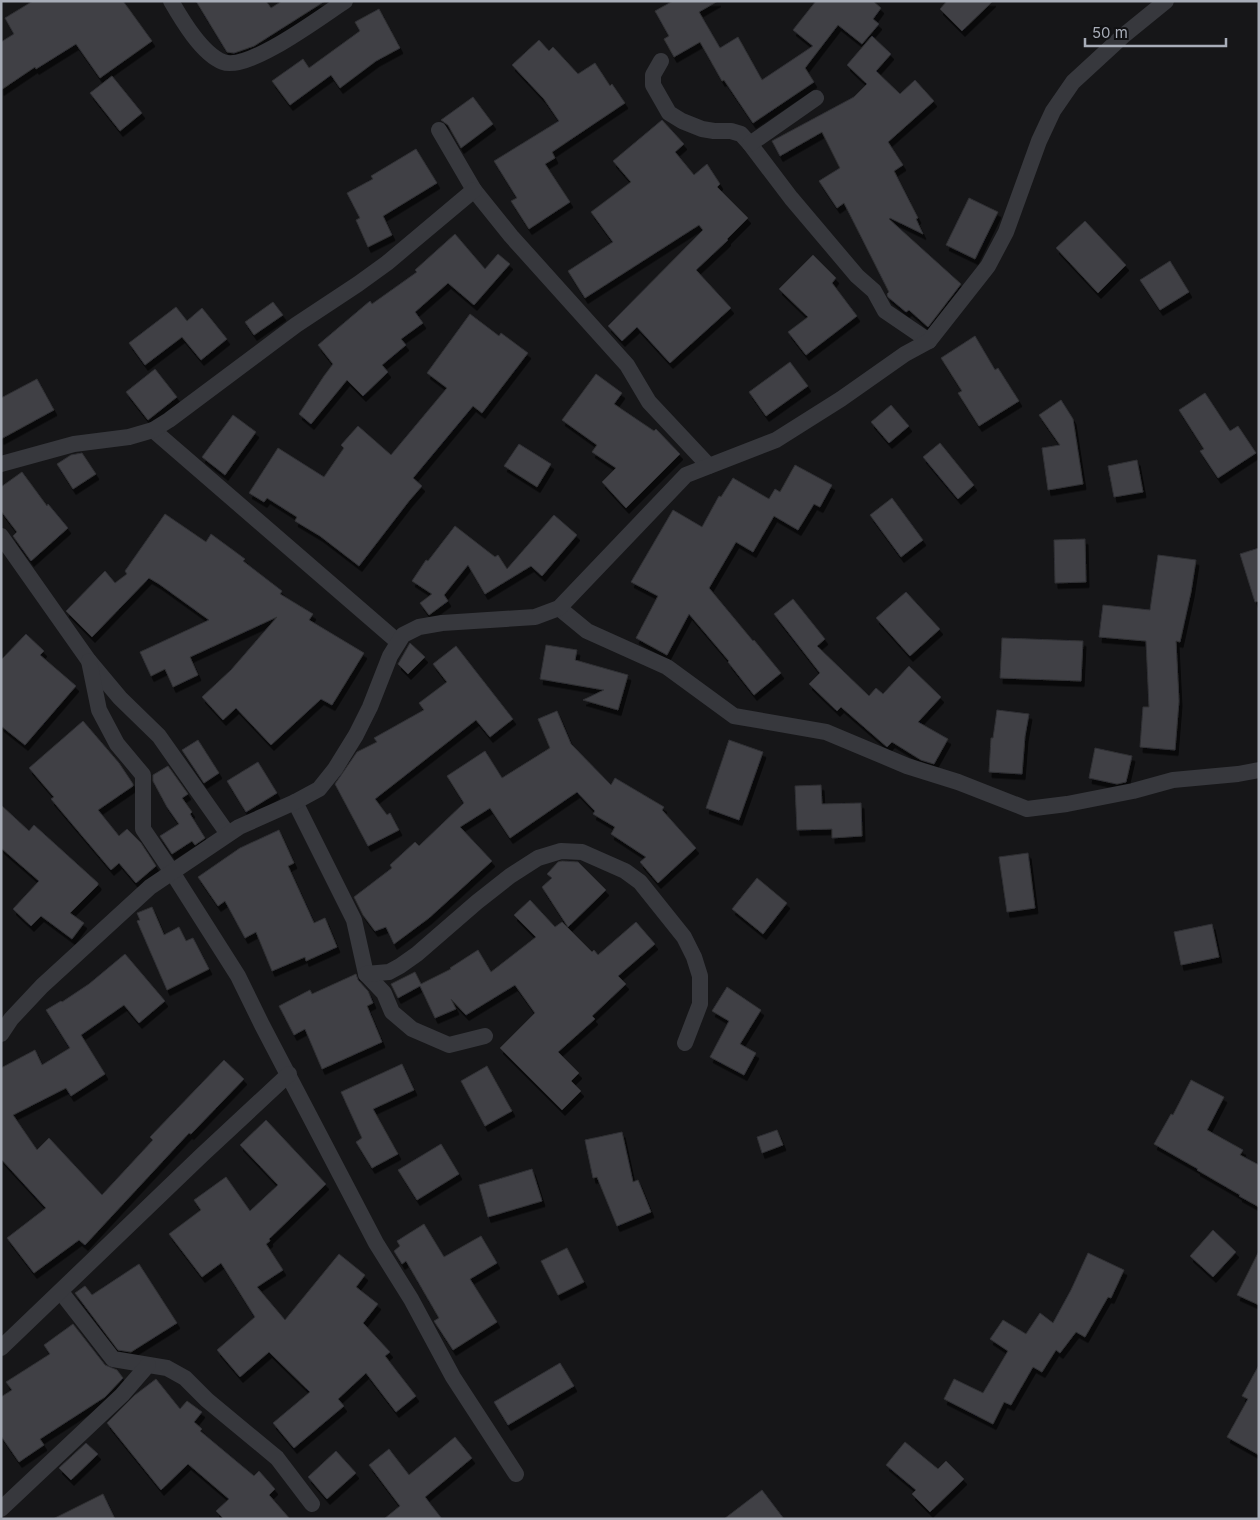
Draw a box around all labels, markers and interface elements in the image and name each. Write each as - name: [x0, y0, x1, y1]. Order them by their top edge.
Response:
- scale bar: [1085, 15, 1226, 47]
- text: 50 m: [1092, 23, 1128, 42]

